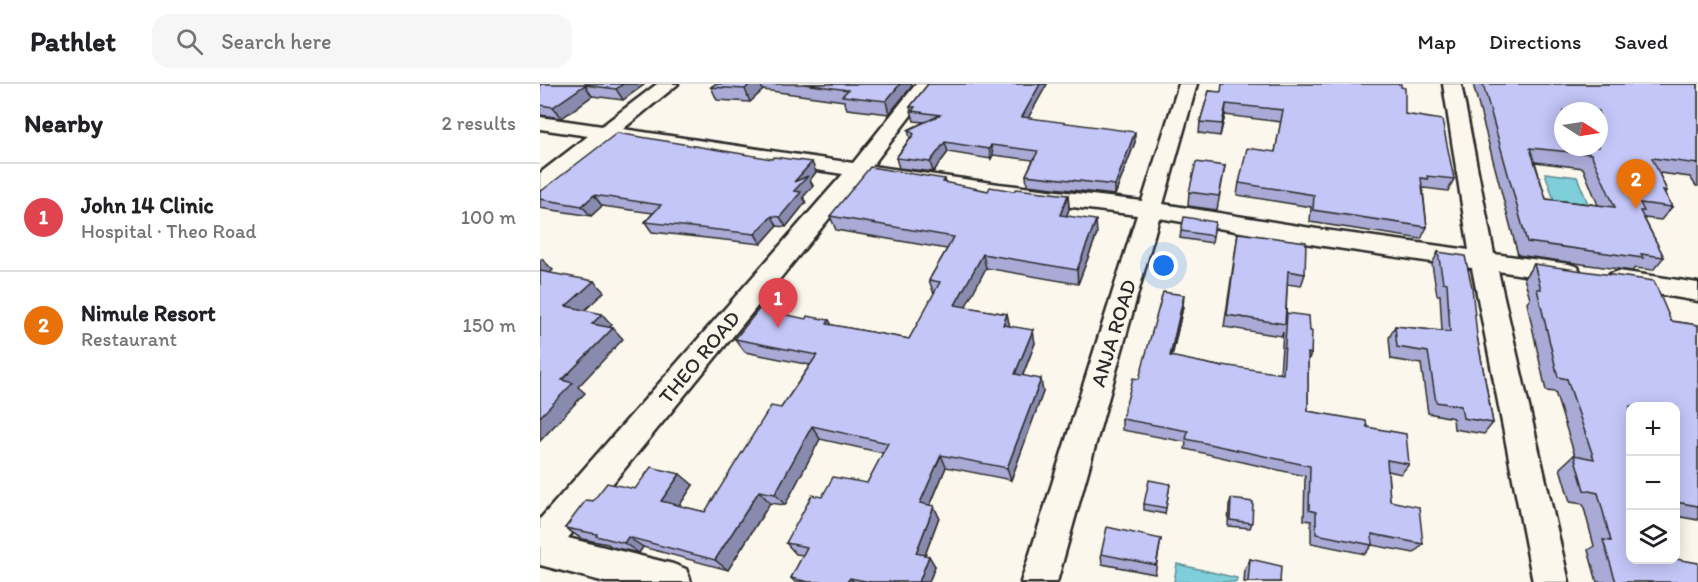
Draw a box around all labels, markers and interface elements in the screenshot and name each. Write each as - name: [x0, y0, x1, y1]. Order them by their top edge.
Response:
- search box: [152, 14, 572, 68]
- text: Pathlet: [30, 24, 116, 58]
- icon: search: [173, 25, 206, 58]
- text: Search here: [221, 28, 331, 55]
- text: Map: [1418, 29, 1456, 54]
- text: Directions: [1489, 29, 1581, 54]
- text: Saved: [1614, 29, 1668, 54]
- north arrow: [1554, 102, 1608, 156]
- text: Nearby: [24, 107, 103, 139]
- text: 2 results: [442, 111, 516, 135]
- pin: 2: [1616, 160, 1656, 209]
- text: John 14 Clinic: [81, 192, 214, 219]
- text: 1: [39, 205, 48, 229]
- text: 100 m: [461, 205, 516, 229]
- text: Hospital · Theo Road: [81, 219, 257, 243]
- your location: [1149, 251, 1178, 280]
- street label: ANJA ROAD: [1085, 276, 1141, 390]
- pin: 1: [758, 278, 798, 328]
- text: Nimule Resort: [81, 300, 215, 327]
- street label: THEO ROAD: [653, 306, 745, 408]
- text: 2: [38, 313, 49, 337]
- text: 150 m: [463, 313, 516, 337]
- text: Restaurant: [81, 327, 177, 351]
- map controls: [1626, 402, 1680, 564]
- button: +: [1626, 402, 1680, 456]
- button: −: [1626, 456, 1680, 510]
- button: layers: [1626, 510, 1680, 564]

